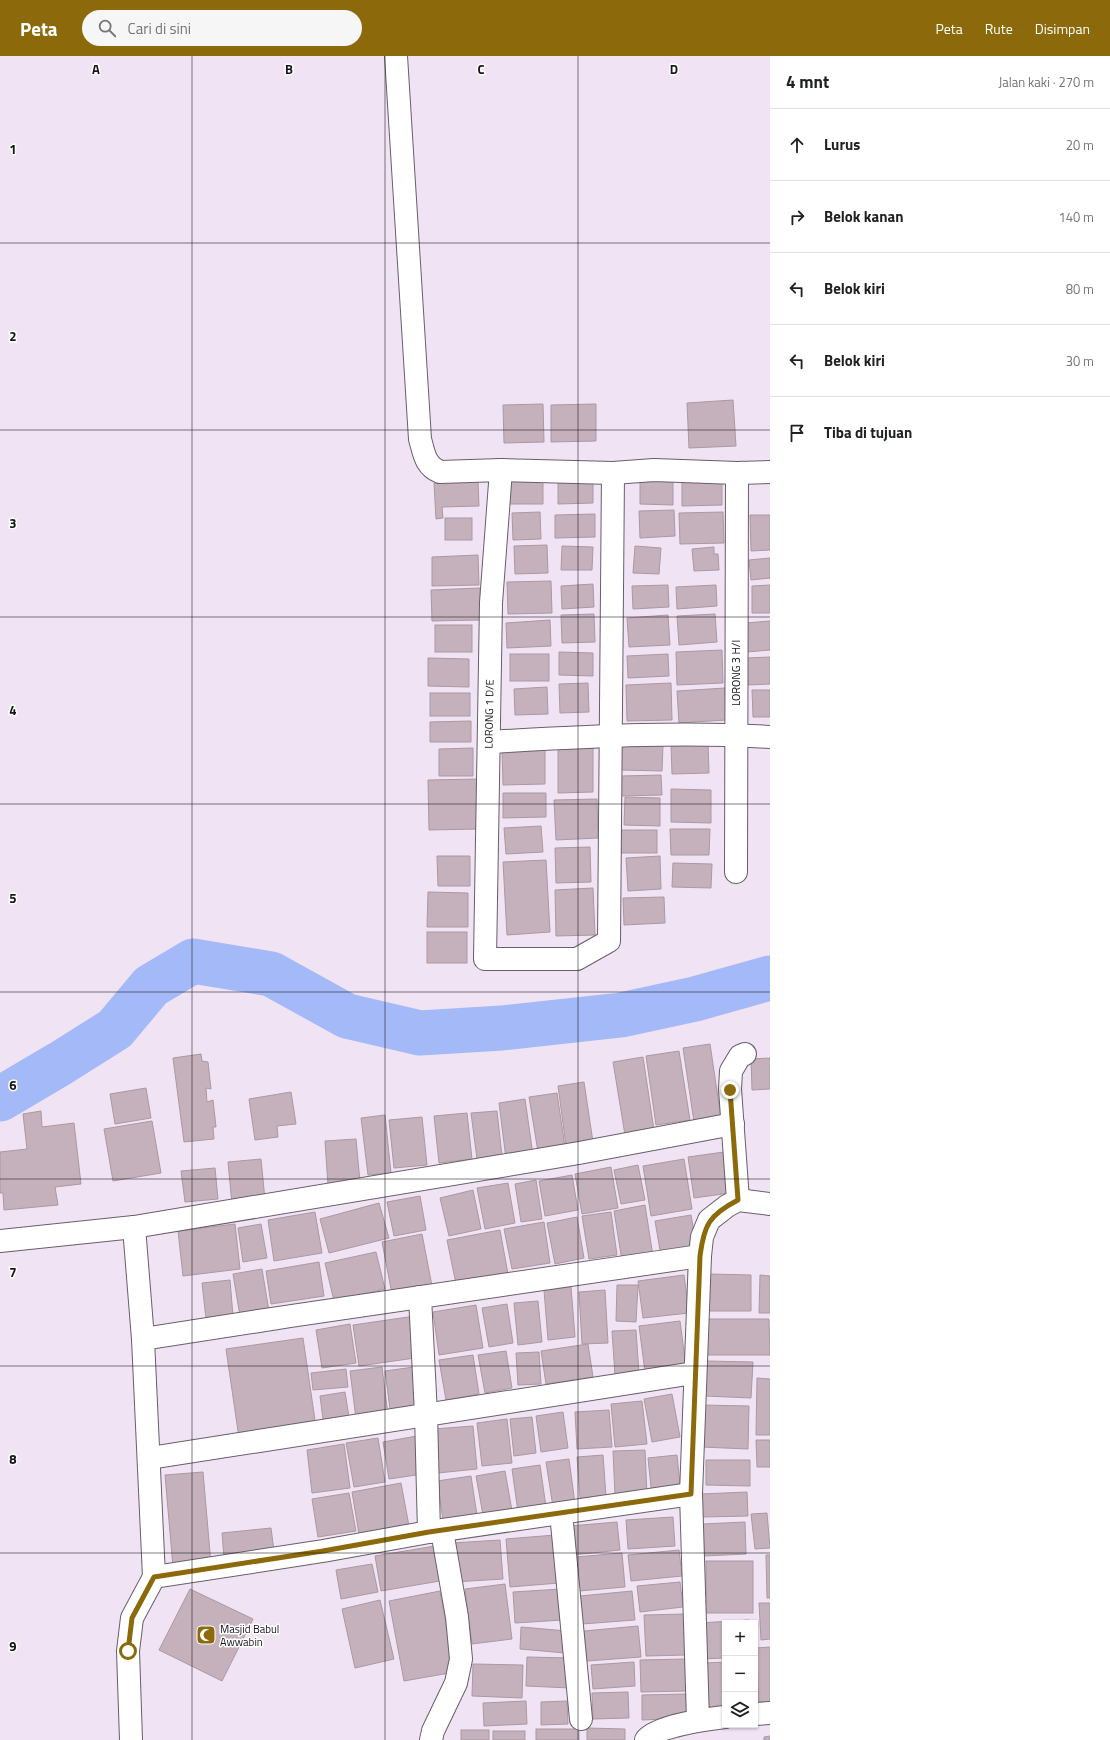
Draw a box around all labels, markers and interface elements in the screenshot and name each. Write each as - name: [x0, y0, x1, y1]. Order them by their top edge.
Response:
- search box: [82, 10, 362, 46]
- text: Peta: [20, 14, 58, 43]
- icon: search: [96, 17, 118, 39]
- text: Cari di sini: [128, 17, 191, 40]
- text: Peta: [936, 18, 963, 39]
- text: Rute: [985, 18, 1013, 39]
- text: Disimpan: [1035, 18, 1090, 39]
- text: A: [92, 59, 100, 79]
- text: B: [285, 59, 293, 79]
- text: C: [477, 59, 485, 79]
- text: D: [670, 59, 678, 79]
- text: 4 mnt: [786, 69, 829, 95]
- text: Jalan kaki · 270 m: [998, 72, 1094, 92]
- text: Lurus: [824, 133, 860, 156]
- icon: ahead: [786, 134, 808, 156]
- text: 20 m: [1066, 135, 1094, 155]
- text: 1: [9, 139, 17, 159]
- text: Belok kanan: [824, 205, 904, 228]
- icon: right: [786, 206, 808, 228]
- text: 140 m: [1058, 207, 1094, 227]
- text: Belok kiri: [824, 277, 885, 300]
- icon: left: [786, 278, 808, 300]
- text: 80 m: [1066, 279, 1094, 299]
- text: 2: [9, 326, 17, 346]
- text: Belok kiri: [824, 349, 885, 372]
- icon: left: [786, 350, 808, 372]
- text: 30 m: [1066, 351, 1094, 371]
- text: Tiba di tujuan: [824, 421, 912, 444]
- icon: arrive: [786, 422, 808, 444]
- text: 3: [9, 513, 17, 533]
- street label: LORONG 3 H/I: [728, 640, 744, 706]
- street label: LORONG 1 D/E: [480, 679, 498, 749]
- text: 4: [9, 700, 17, 720]
- text: 5: [9, 888, 17, 908]
- text: 6: [9, 1075, 17, 1095]
- route end: [721, 1081, 739, 1099]
- text: 7: [9, 1262, 17, 1282]
- text: 8: [9, 1449, 17, 1469]
- map controls: [722, 1620, 758, 1728]
- button: +: [722, 1620, 758, 1656]
- place label: Masjid Babul Awwabin: [220, 1621, 279, 1650]
- mosque icon: Masjid Babul Awwabin: [195, 1624, 217, 1646]
- text: 9: [9, 1636, 17, 1656]
- route start: [119, 1642, 137, 1660]
- button: −: [722, 1656, 758, 1692]
- button: layers: [722, 1692, 758, 1728]

